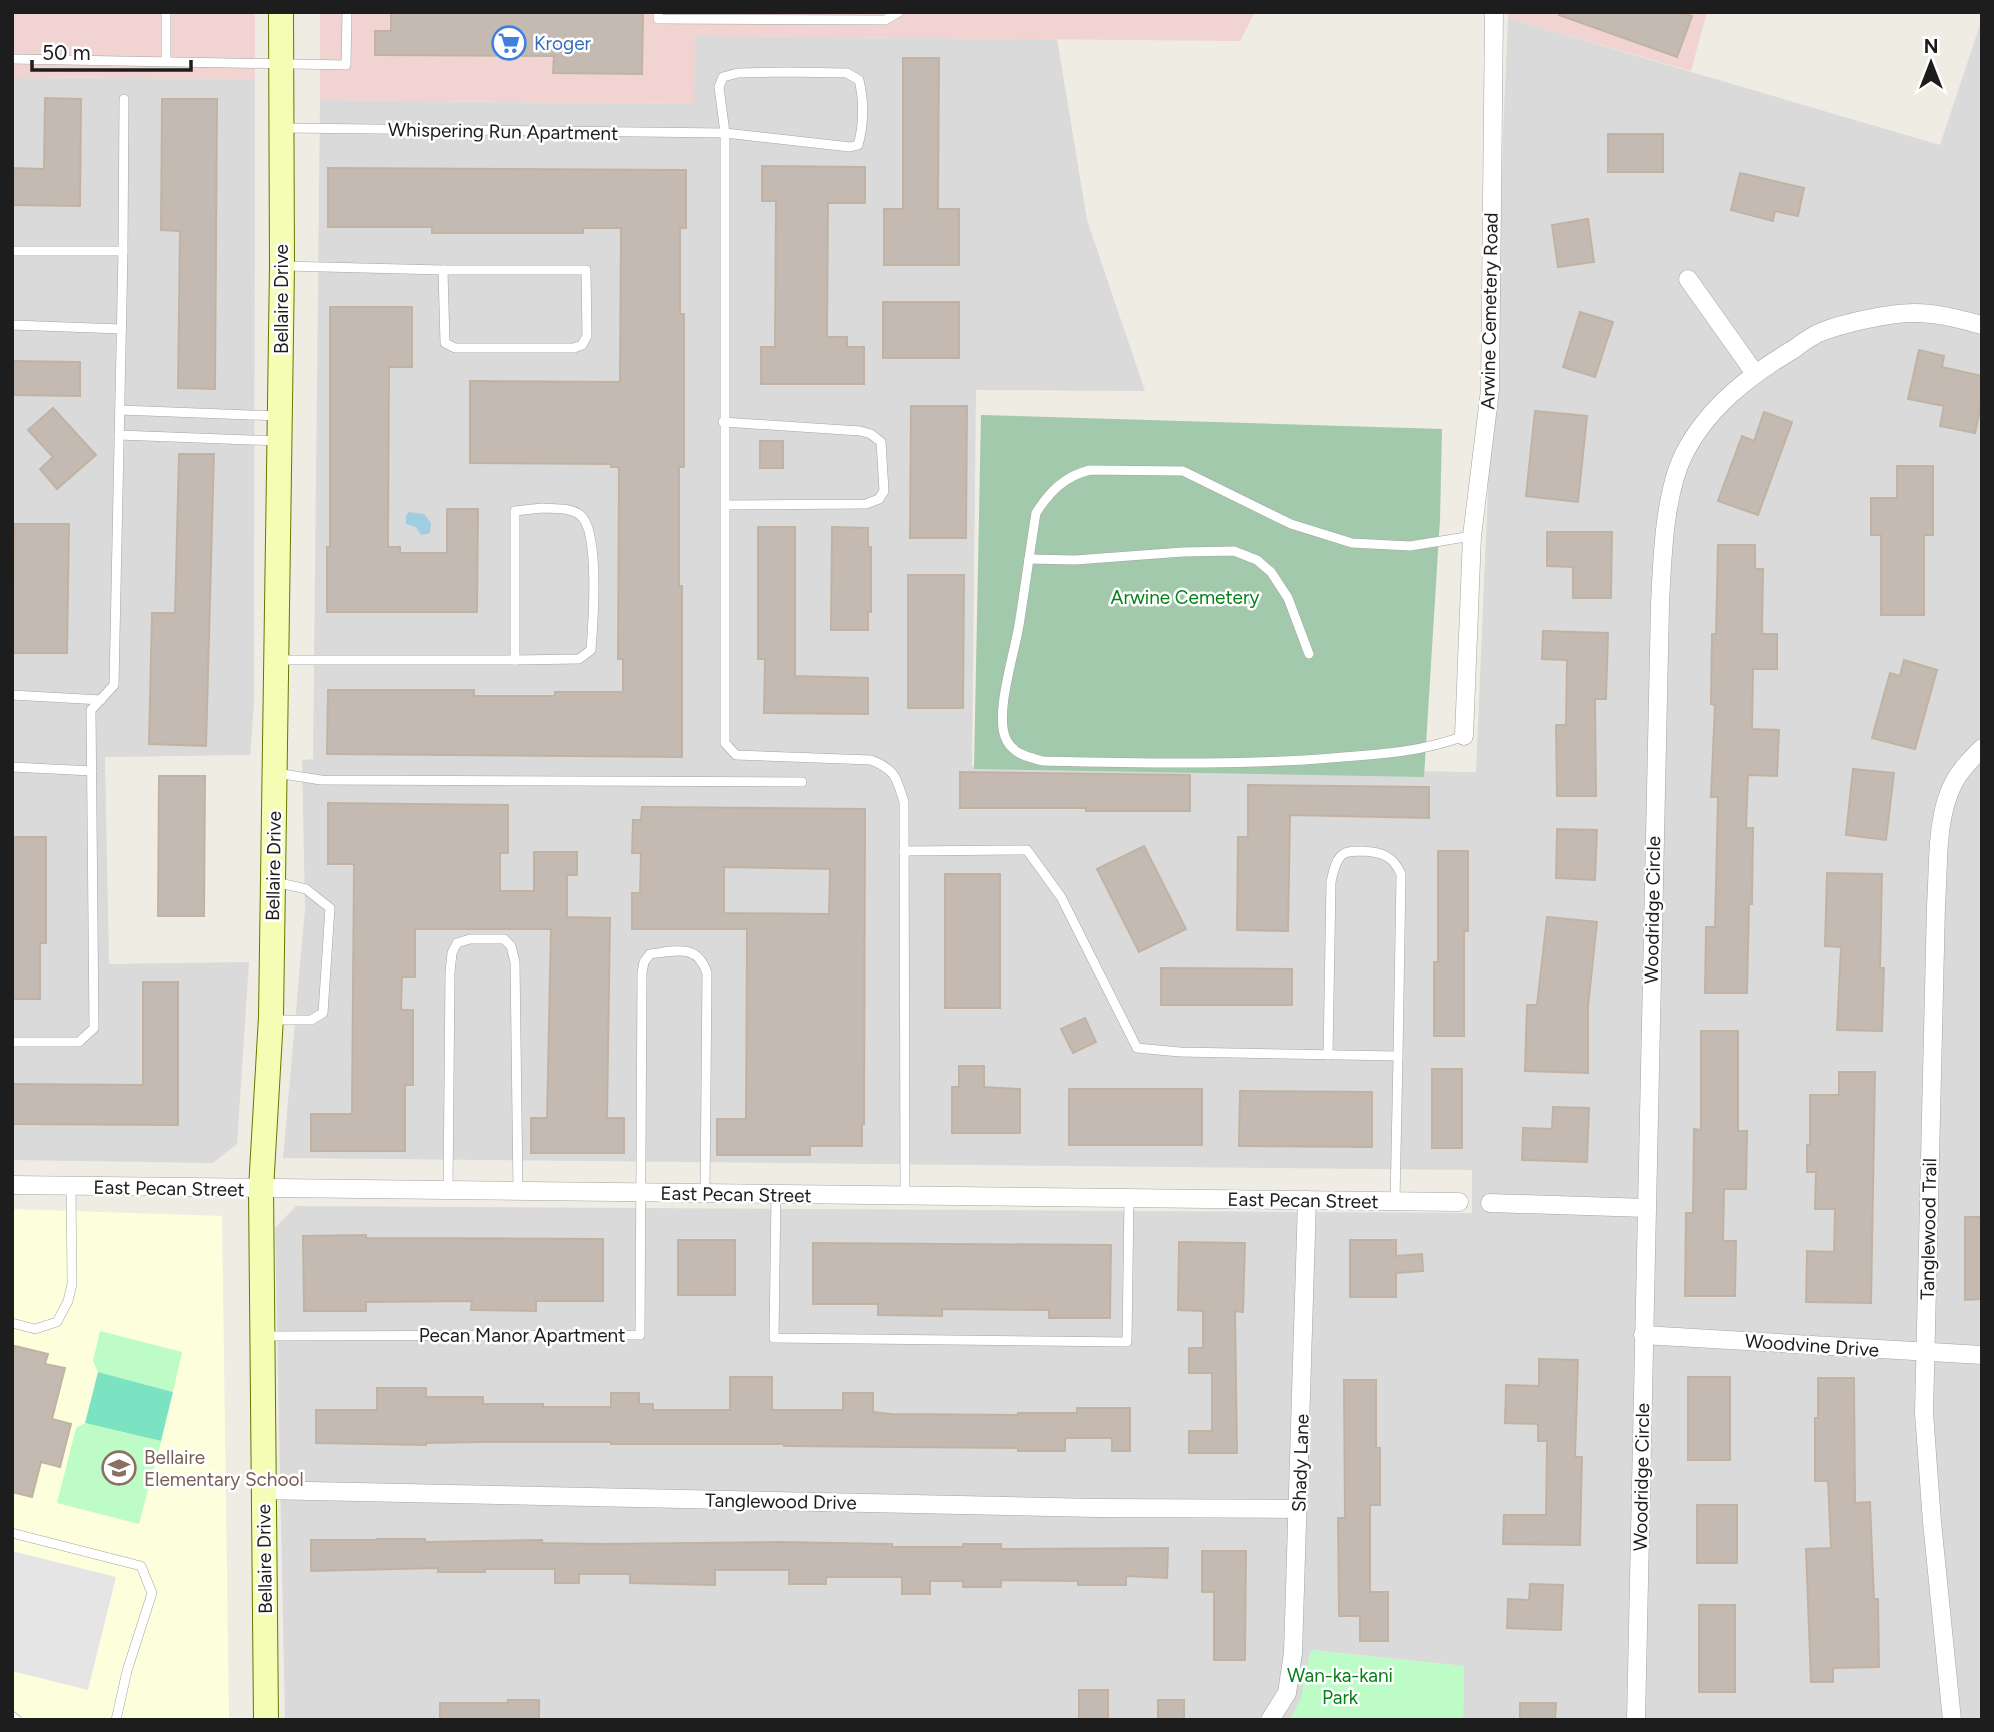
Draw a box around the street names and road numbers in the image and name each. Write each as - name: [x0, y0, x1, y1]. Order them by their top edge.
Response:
- street label: Whispering Run Apartment: [388, 118, 618, 145]
- street label: Arwine Cemetery Road: [1476, 212, 1503, 410]
- street label: Bellaire Drive: [270, 244, 293, 354]
- street label: Bellaire Drive: [261, 811, 286, 921]
- street label: Woodridge Circle: [1640, 836, 1665, 984]
- street label: Tanglewood Trail: [1916, 1158, 1941, 1300]
- street label: East Pecan Street: [93, 1176, 245, 1201]
- street label: East Pecan Street: [660, 1182, 812, 1207]
- street label: East Pecan Street: [1227, 1188, 1379, 1213]
- street label: Pecan Manor Apartment: [419, 1324, 625, 1347]
- street label: Woodvine Drive: [1744, 1329, 1880, 1362]
- street label: Woodridge Circle: [1629, 1403, 1654, 1551]
- street label: Shady Lane: [1287, 1413, 1314, 1513]
- street label: Tanglewood Drive: [705, 1489, 857, 1514]
- street label: Bellaire Drive: [252, 1504, 277, 1614]

